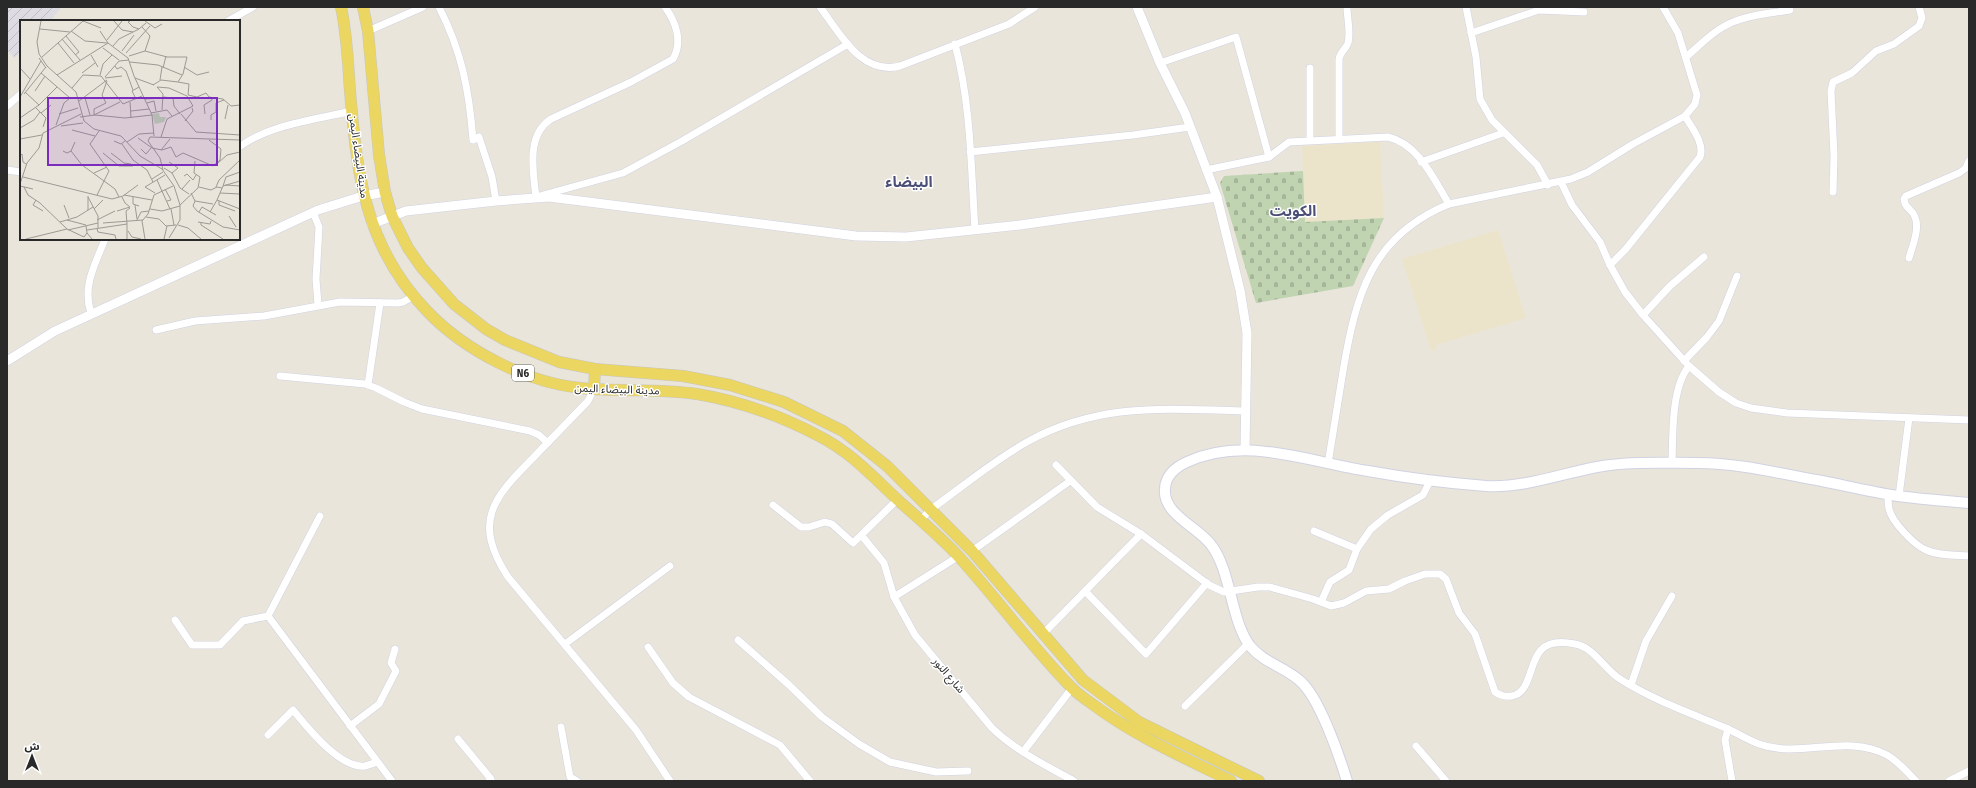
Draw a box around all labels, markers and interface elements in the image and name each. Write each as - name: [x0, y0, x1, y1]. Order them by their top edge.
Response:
- inset map: [20, 20, 240, 240]
- street label: مدينة البيضاء اليمن: [346, 113, 371, 199]
- district label: البيضاء: [885, 173, 933, 191]
- district label: الكويت: [1270, 202, 1316, 220]
- road number: N6: [512, 365, 534, 381]
- street label: مدينة البيضاء اليمن: [574, 382, 660, 398]
- street label: شارع النور: [928, 654, 968, 697]
- north arrow: [12, 736, 52, 776]
- text: ش: [24, 740, 40, 753]

